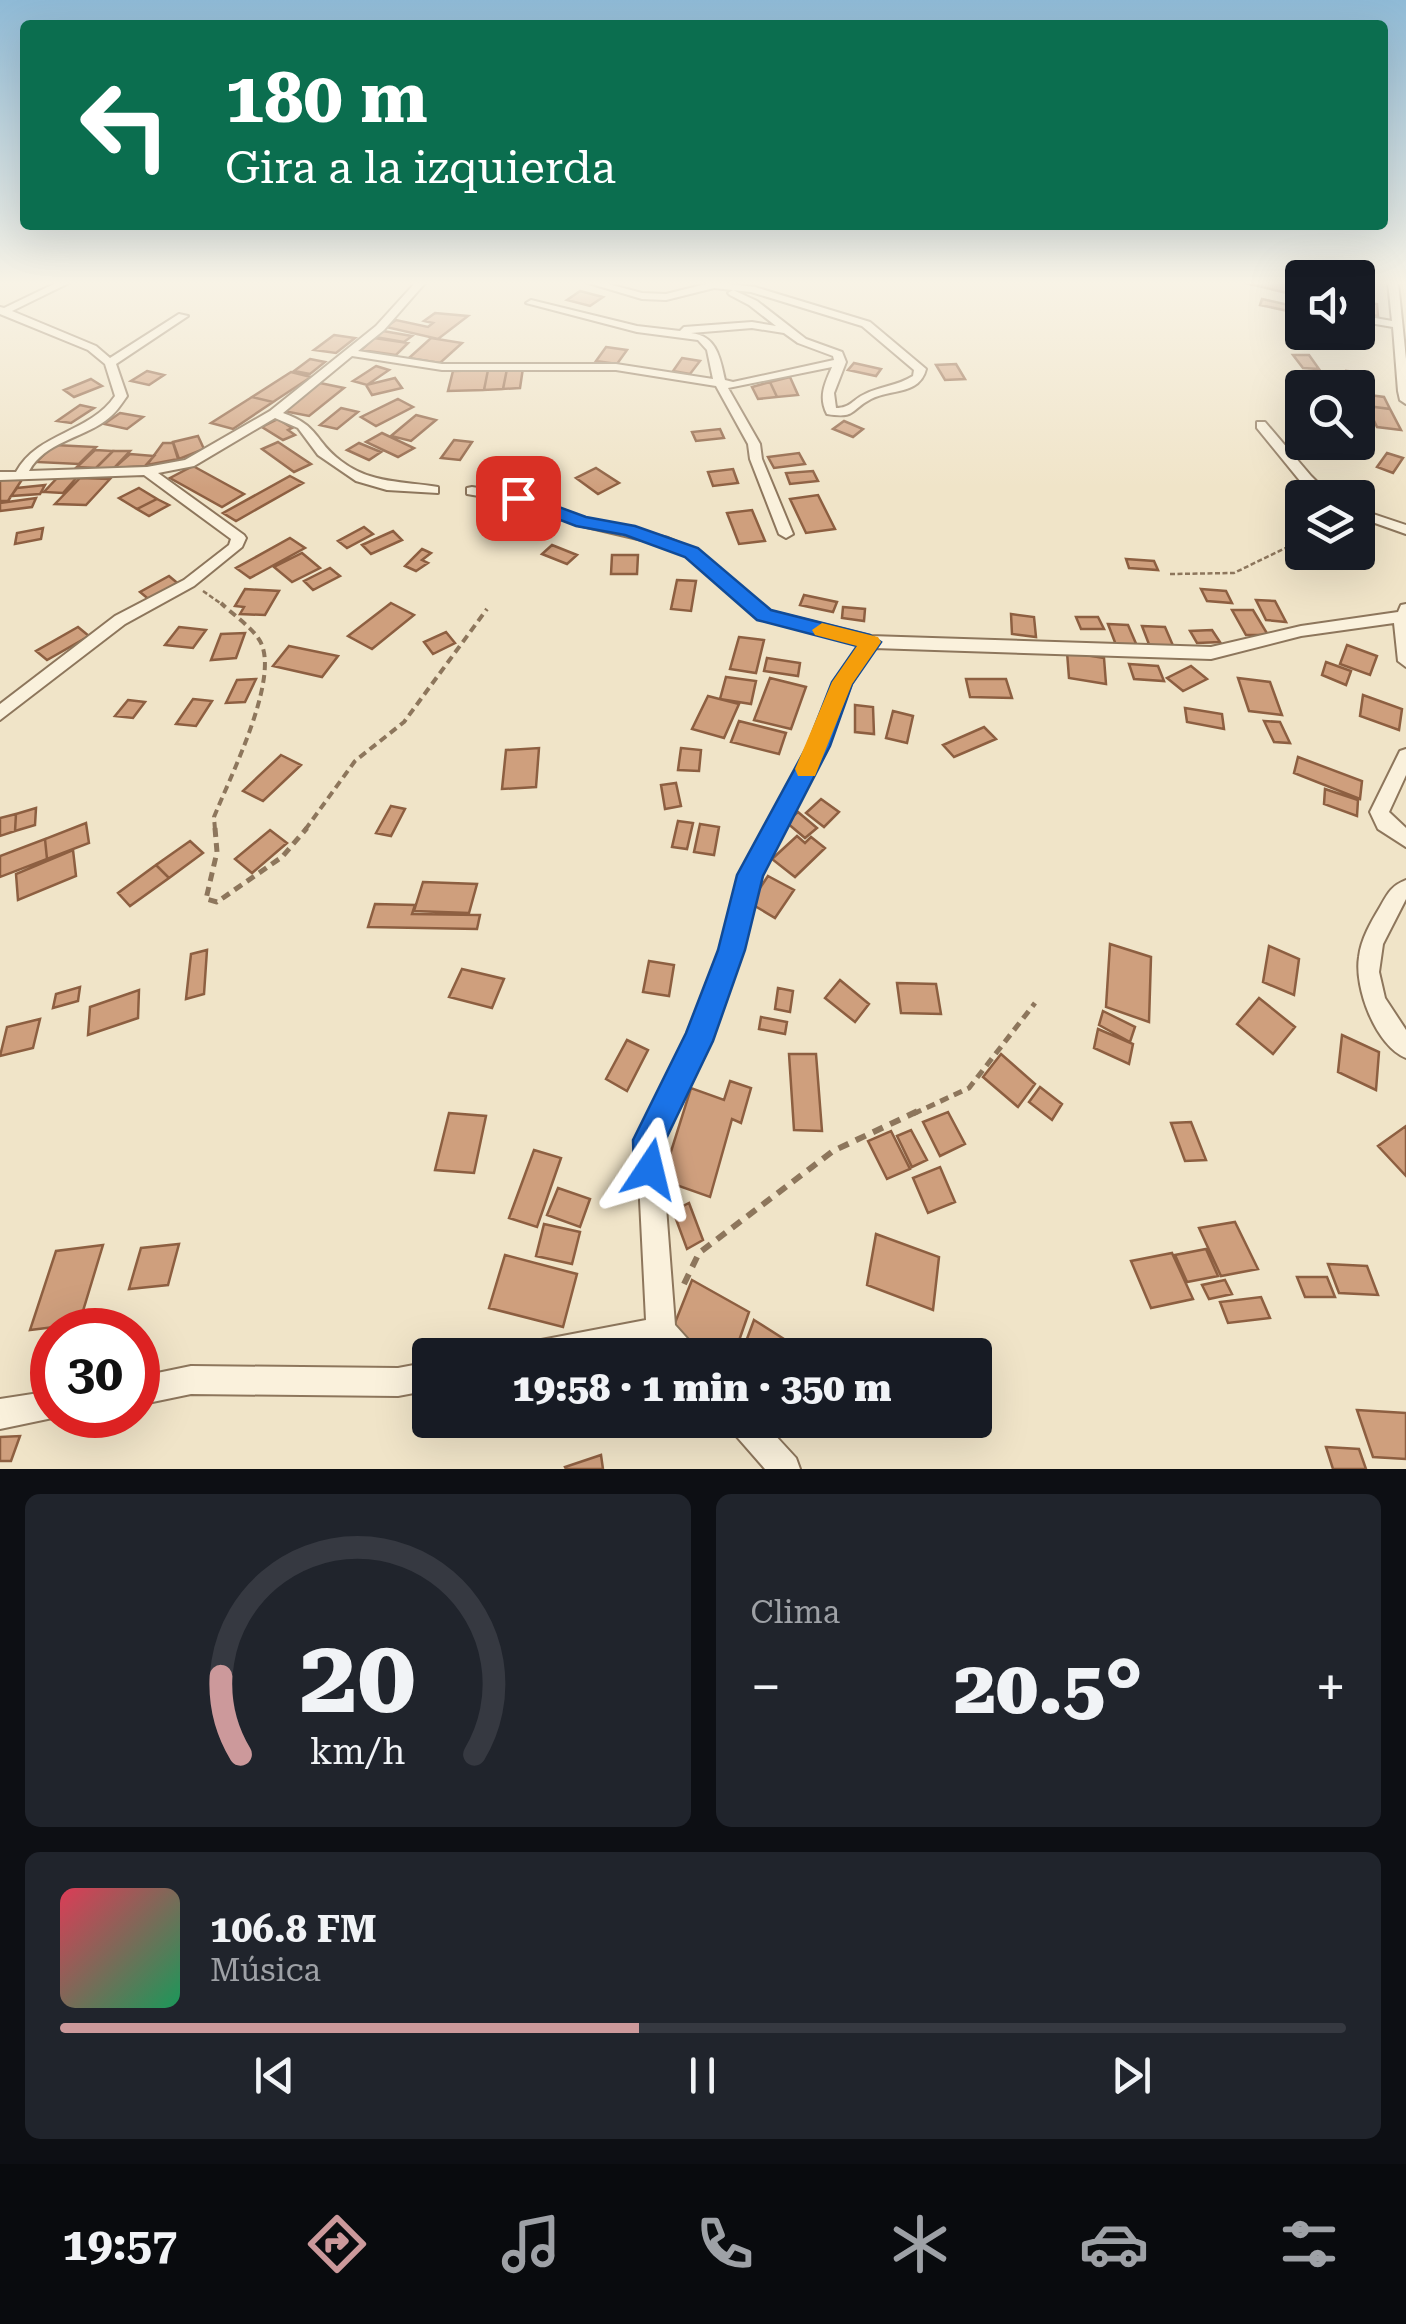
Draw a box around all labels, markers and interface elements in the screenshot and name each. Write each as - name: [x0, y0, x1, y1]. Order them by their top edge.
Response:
- text: 180 m: [225, 57, 428, 139]
- icon: left: [60, 60, 190, 190]
- text: Gira a la izquierda: [225, 141, 616, 194]
- map controls: [1285, 260, 1375, 570]
- button: sound: [1285, 260, 1375, 350]
- button: search: [1285, 370, 1375, 460]
- pin: [476, 456, 561, 541]
- icon: arrive: [491, 471, 546, 526]
- button: layers: [1285, 480, 1375, 570]
- position arrow: [598, 1117, 702, 1221]
- speed limit sign: 30: [30, 1308, 160, 1438]
- text: 19:58 · 1 min · 350 m: [512, 1366, 892, 1410]
- text: Clima: [751, 1593, 840, 1631]
- text: 20: [300, 1616, 416, 1737]
- text: 20.5°: [954, 1643, 1143, 1731]
- text: −: [751, 1655, 781, 1719]
- text: +: [1315, 1655, 1346, 1719]
- text: km/h: [310, 1731, 406, 1773]
- text: 106.8 FM: [210, 1907, 377, 1951]
- text: Música: [210, 1951, 321, 1989]
- icon: previous: [247, 2048, 302, 2103]
- icon: pause: [675, 2048, 730, 2103]
- icon: next: [1104, 2048, 1159, 2103]
- icon: directions: [302, 2209, 372, 2279]
- icon: music: [496, 2209, 566, 2279]
- icon: phone: [690, 2209, 760, 2279]
- icon: climate: [885, 2209, 955, 2279]
- icon: car: [1079, 2209, 1149, 2279]
- icon: filters: [1274, 2209, 1344, 2279]
- text: 19:57: [62, 2218, 177, 2271]

